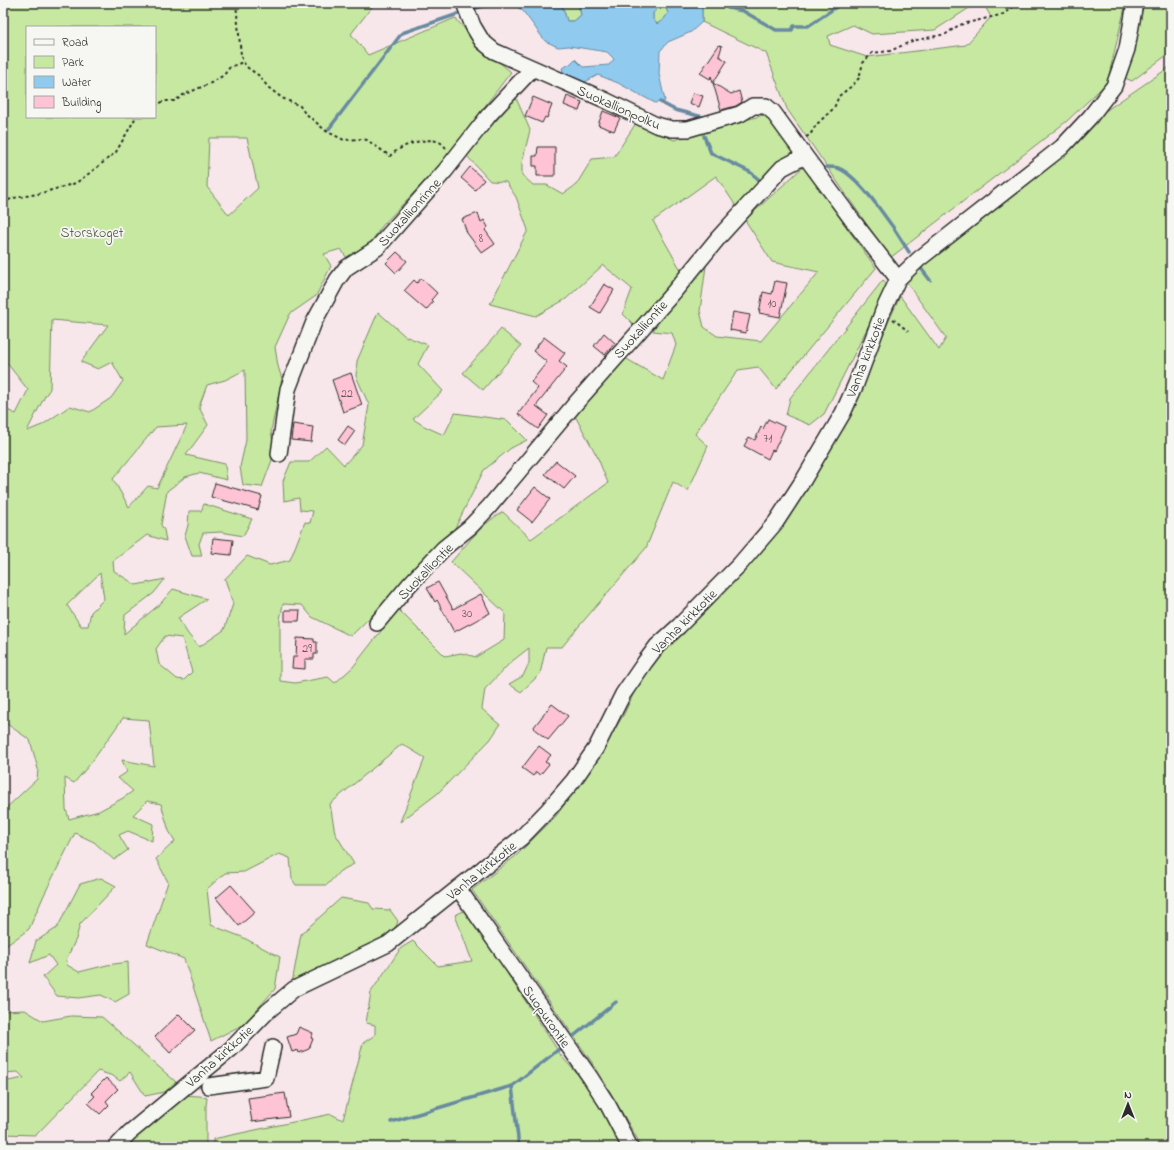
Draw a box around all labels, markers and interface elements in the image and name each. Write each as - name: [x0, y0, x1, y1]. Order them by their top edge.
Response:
- legend: [26, 26, 156, 118]
- text: Road: [62, 34, 88, 52]
- text: Park: [62, 54, 84, 72]
- text: Water: [62, 74, 91, 92]
- street label: Suokallionpolku: [573, 81, 664, 136]
- text: Building: [61, 94, 101, 113]
- street label: Suokallionrinne: [374, 174, 447, 252]
- park label: Storskoget: [60, 223, 124, 245]
- house number: 8: [479, 230, 484, 248]
- house number: 10: [767, 295, 777, 313]
- street label: Suokalliontie: [609, 296, 674, 364]
- street label: Vanha kirkkotie: [841, 314, 892, 402]
- house number: 22: [341, 385, 353, 403]
- house number: 71: [764, 430, 773, 448]
- street label: Suokalliontie: [393, 538, 459, 605]
- street label: Vanha kirkkotie: [647, 584, 723, 660]
- house number: 30: [462, 605, 472, 623]
- house number: 29: [302, 640, 312, 658]
- street label: Vanha kirkkotie: [442, 836, 522, 907]
- street label: Suopurontie: [517, 981, 575, 1053]
- street label: Vanha kirkkotie: [181, 1020, 259, 1094]
- north arrow: [1108, 1084, 1148, 1124]
- text: N: [1124, 1087, 1132, 1103]

